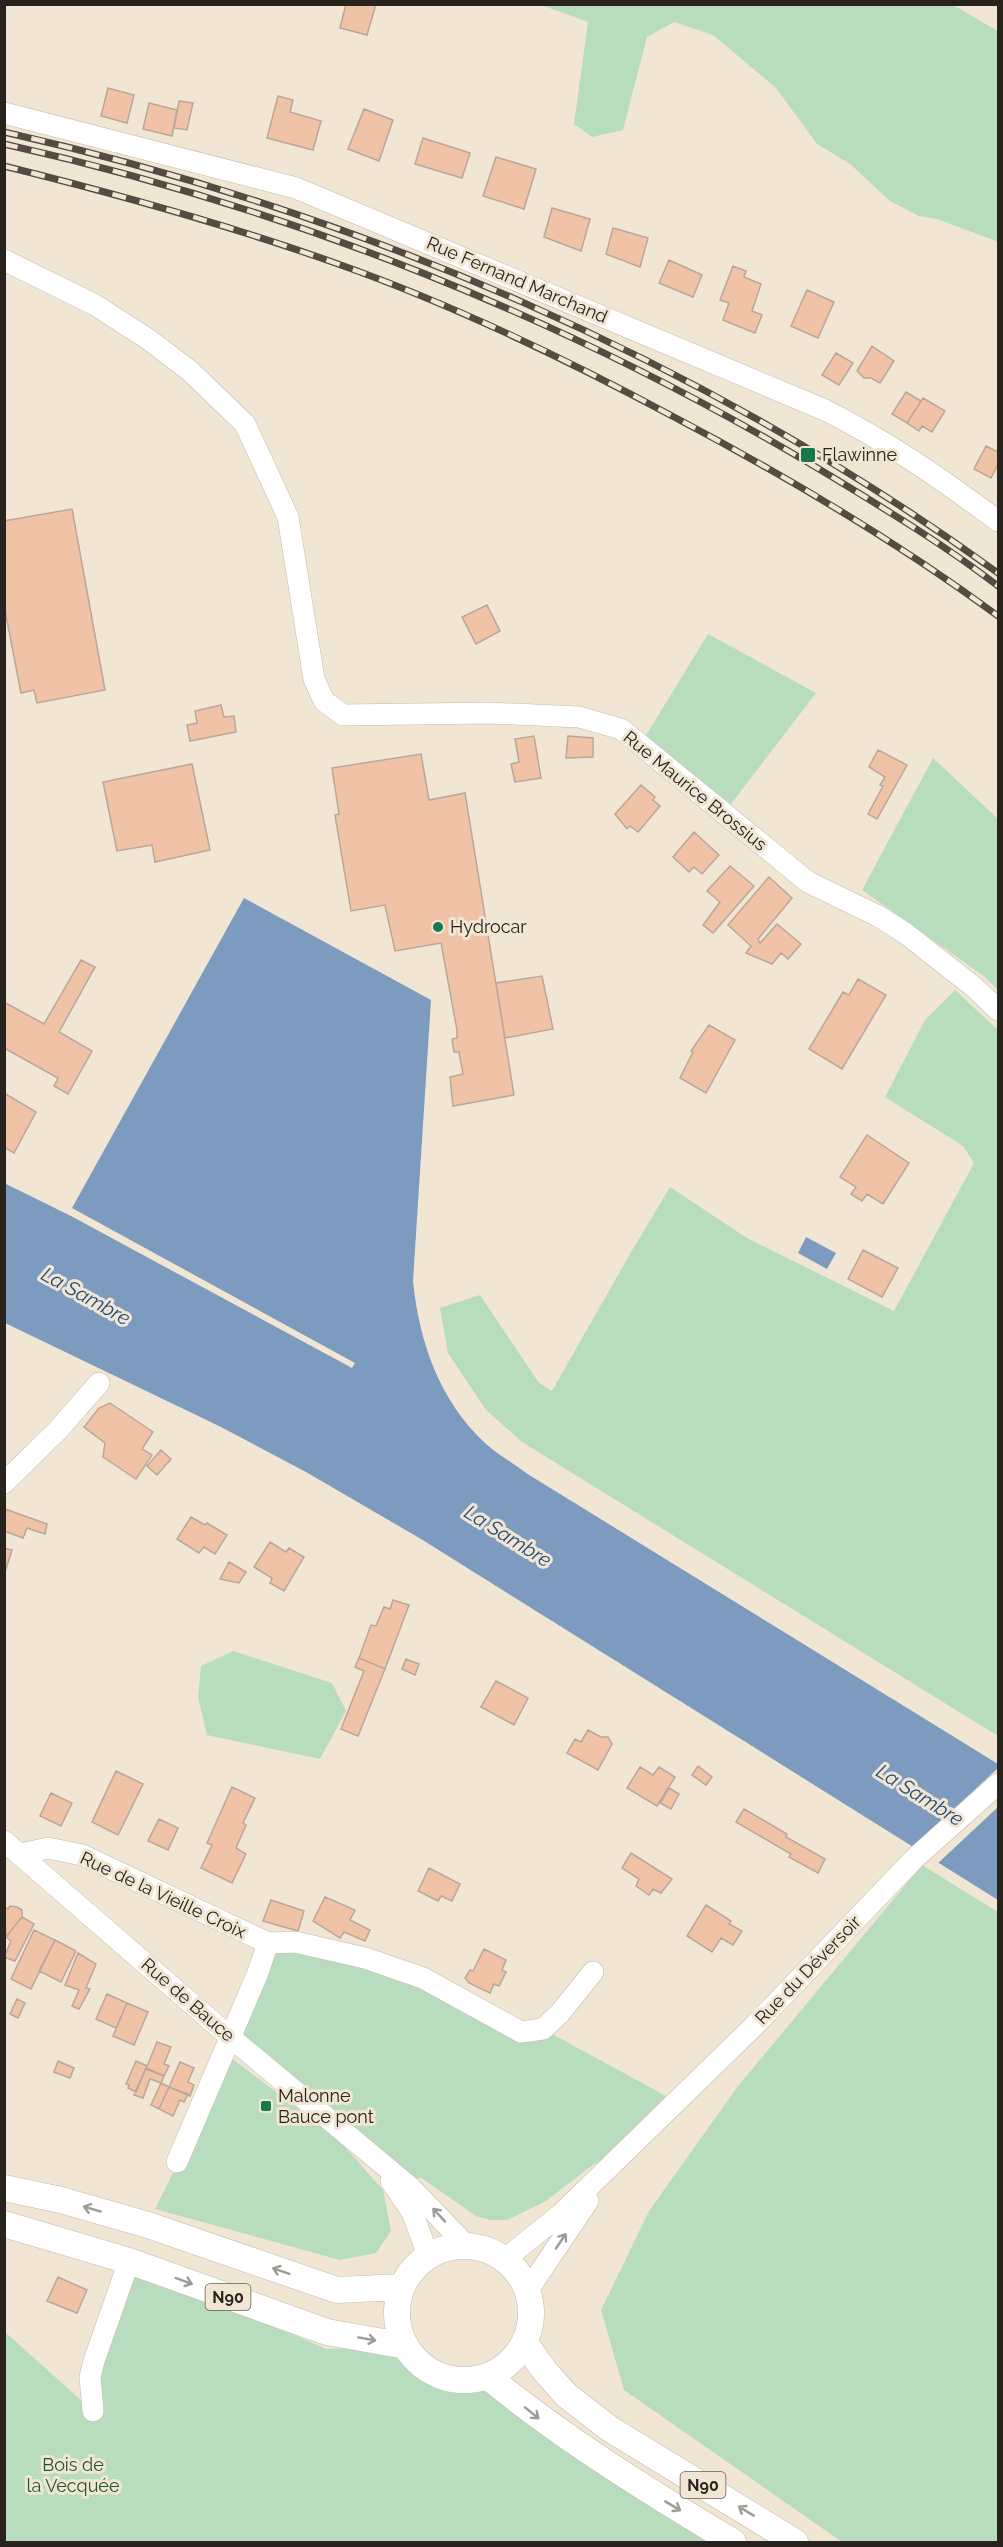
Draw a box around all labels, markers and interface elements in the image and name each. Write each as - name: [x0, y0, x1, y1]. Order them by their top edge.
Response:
- street label: Rue Fernand Marchand: [424, 232, 611, 327]
- place label: Flawinne: [822, 444, 898, 465]
- marker: Flawinne: [799, 446, 817, 464]
- street label: Rue Maurice Brossius: [619, 726, 771, 855]
- place label: Hydrocar: [450, 916, 527, 937]
- marker: Hydrocar: [431, 920, 445, 934]
- water label: La Sambre: [37, 1262, 135, 1330]
- water label: La Sambre: [460, 1500, 556, 1572]
- water label: La Sambre: [872, 1759, 968, 1831]
- street label: Rue de la Vieille Croix: [77, 1847, 249, 1942]
- street label: Rue du Déversoir: [750, 1910, 865, 2028]
- street label: Rue de Bauce: [137, 1953, 240, 2046]
- place label: Malonne Bauce pont: [278, 2085, 374, 2127]
- marker: Malonne Bauce pont: [259, 2099, 273, 2113]
- one-way arrow: [83, 2203, 102, 2214]
- one-way arrow: [432, 2208, 446, 2223]
- one-way arrow: [554, 2233, 567, 2250]
- one-way arrow: [272, 2265, 291, 2276]
- one-way arrow: [174, 2276, 193, 2287]
- road number: N90: [206, 2284, 250, 2310]
- one-way arrow: [356, 2334, 376, 2345]
- one-way arrow: [524, 2406, 540, 2419]
- park label: Bois de la Vecquée: [27, 2454, 120, 2496]
- road number: N90: [680, 2472, 726, 2498]
- one-way arrow: [664, 2501, 681, 2513]
- one-way arrow: [738, 2504, 755, 2516]

